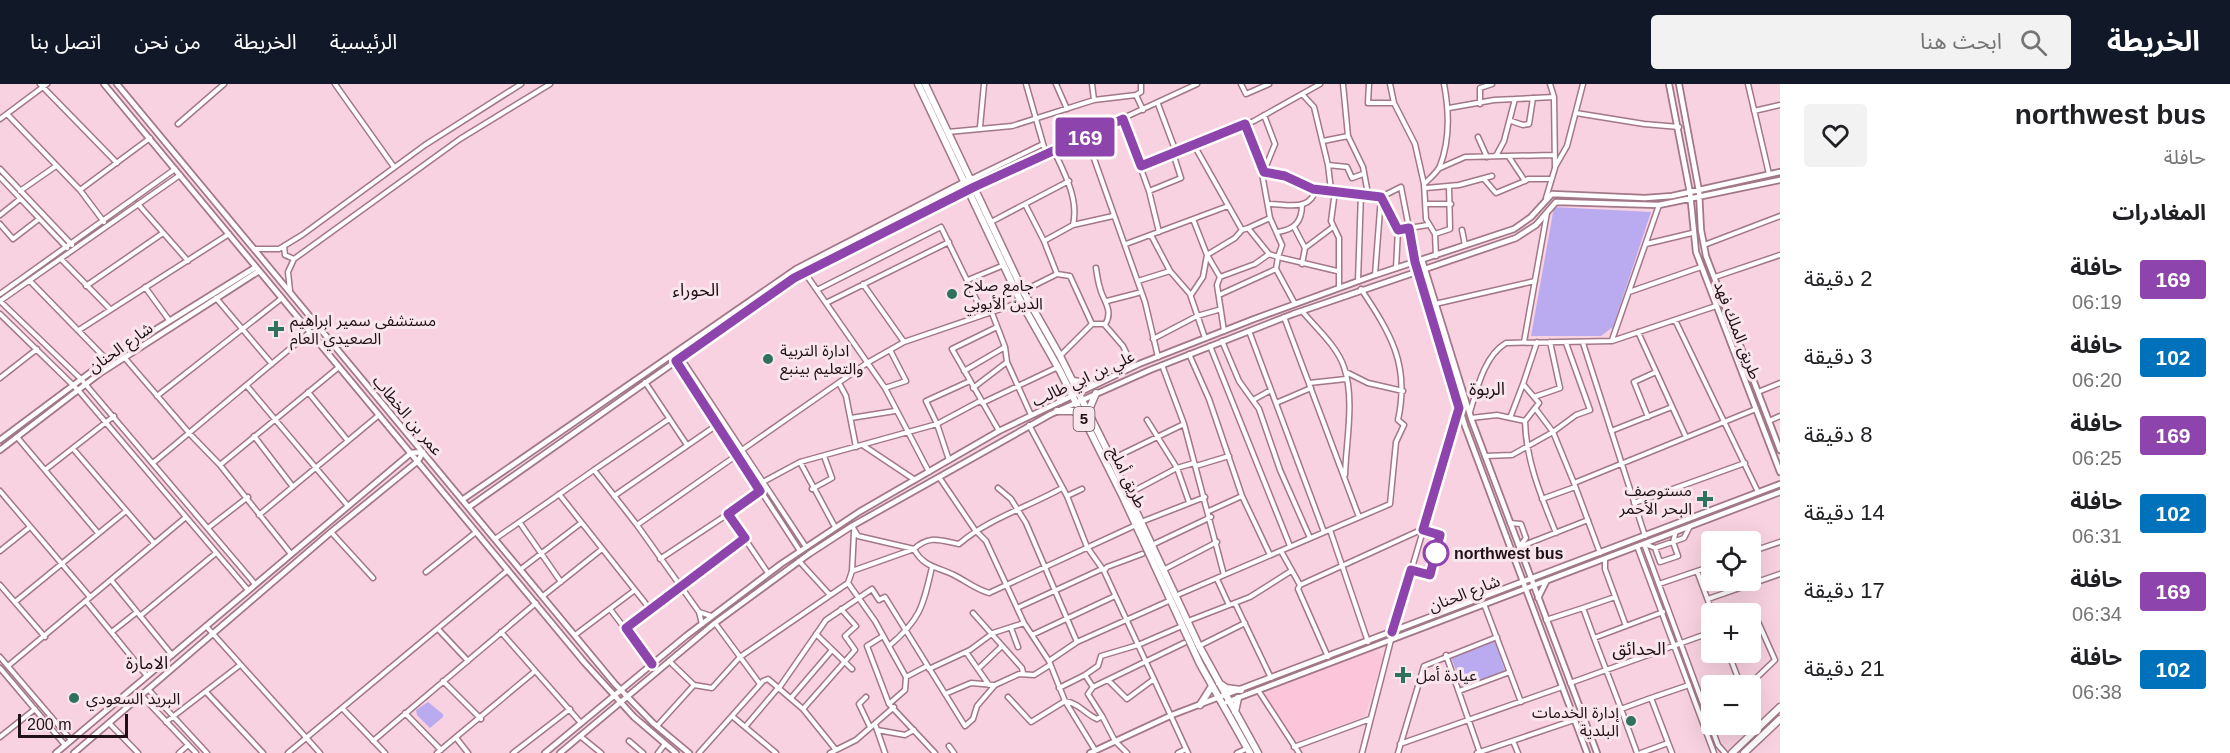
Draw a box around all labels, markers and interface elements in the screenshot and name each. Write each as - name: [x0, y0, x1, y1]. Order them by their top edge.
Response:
- search box: [1651, 15, 2071, 69]
- icon: search: [2017, 26, 2050, 59]
- text: الخريطة: [2107, 26, 2200, 57]
- text: ابحث هنا: [1920, 29, 2002, 54]
- text: اتصل بنا: [30, 30, 101, 53]
- text: من نحن: [134, 30, 201, 53]
- text: الخريطة: [234, 30, 297, 53]
- text: الرئيسية: [330, 30, 397, 53]
- text: northwest bus: [2015, 99, 2206, 130]
- button: heart: [1804, 104, 1867, 167]
- line badge: 169: [1050, 118, 1120, 156]
- text: 169: [1067, 126, 1103, 149]
- text: حافلة: [2164, 146, 2206, 168]
- text: المغادرات: [2112, 200, 2206, 225]
- text: حافلة: [2070, 255, 2122, 280]
- text: 2 دقيقة: [1804, 266, 1872, 291]
- text: 169: [2155, 268, 2191, 291]
- place label: جامع صلاح الدين الأيوبي: [964, 277, 1043, 316]
- street label: طريق الملك فهد: [1709, 279, 1764, 383]
- district label: الحوراء: [673, 280, 719, 301]
- marker: جامع صلاح الدين الأيوبي: [945, 287, 959, 301]
- text: 06:19: [2072, 291, 2122, 313]
- place label: مستشفى سمير ابراهيم الصعيدي العام: [290, 312, 436, 351]
- street label: شارع الحنان: [85, 319, 158, 379]
- marker: مستشفى سمير ابراهيم الصعيدي العام: [267, 320, 285, 338]
- text: حافلة: [2070, 333, 2122, 358]
- place label: ادارة التربية والتعليم بينبع: [780, 342, 863, 381]
- text: 3 دقيقة: [1804, 344, 1872, 369]
- text: 102: [2155, 346, 2191, 369]
- street label: علي بن ابي طالب: [1029, 347, 1139, 413]
- marker: ادارة التربية والتعليم بينبع: [761, 352, 775, 366]
- text: 06:20: [2072, 369, 2122, 391]
- street label: عمر بن الخطاب: [369, 372, 446, 459]
- district label: الربوة: [1469, 379, 1505, 400]
- road number: 5: [1074, 407, 1094, 431]
- text: حافلة: [2070, 411, 2122, 436]
- text: 8 دقيقة: [1804, 422, 1872, 447]
- text: 169: [2155, 424, 2191, 447]
- street label: طريق أملج: [1102, 443, 1151, 513]
- text: 06:25: [2072, 447, 2122, 469]
- place label: مستوصف البحر الأحمر: [1618, 482, 1692, 518]
- text: حافلة: [2070, 489, 2122, 514]
- marker: مستوصف البحر الأحمر: [1696, 490, 1714, 508]
- text: 14 دقيقة: [1804, 500, 1885, 525]
- text: 102: [2155, 502, 2191, 525]
- text: 06:31: [2072, 525, 2122, 547]
- map controls: [1701, 531, 1761, 735]
- button: locate: [1701, 531, 1761, 591]
- marker: northwest bus: [1423, 540, 1449, 566]
- place label: northwest bus: [1454, 545, 1563, 562]
- text: حافلة: [2070, 567, 2122, 592]
- street label: شارع الحنان: [1426, 572, 1504, 619]
- text: 17 دقيقة: [1804, 578, 1885, 603]
- text: 169: [2155, 580, 2191, 603]
- button: +: [1701, 603, 1761, 663]
- text: 06:34: [2072, 603, 2122, 625]
- district label: الحدائق: [1612, 639, 1666, 660]
- text: حافلة: [2070, 645, 2122, 670]
- district label: الامارة: [126, 653, 168, 674]
- text: 21 دقيقة: [1804, 656, 1885, 681]
- text: 102: [2155, 658, 2191, 681]
- marker: عيادة أمل: [1394, 666, 1412, 684]
- place label: عيادة أمل: [1416, 666, 1477, 685]
- button: −: [1701, 675, 1761, 735]
- text: 06:38: [2072, 681, 2122, 703]
- place label: البريد السعودي: [86, 690, 180, 711]
- marker: البريد السعودي: [67, 691, 81, 705]
- place label: إدارة الخدمات البلدية: [1532, 704, 1620, 739]
- scale bar: [18, 711, 128, 738]
- marker: إدارة الخدمات البلدية: [1624, 714, 1638, 728]
- text: 200 m: [27, 716, 71, 733]

